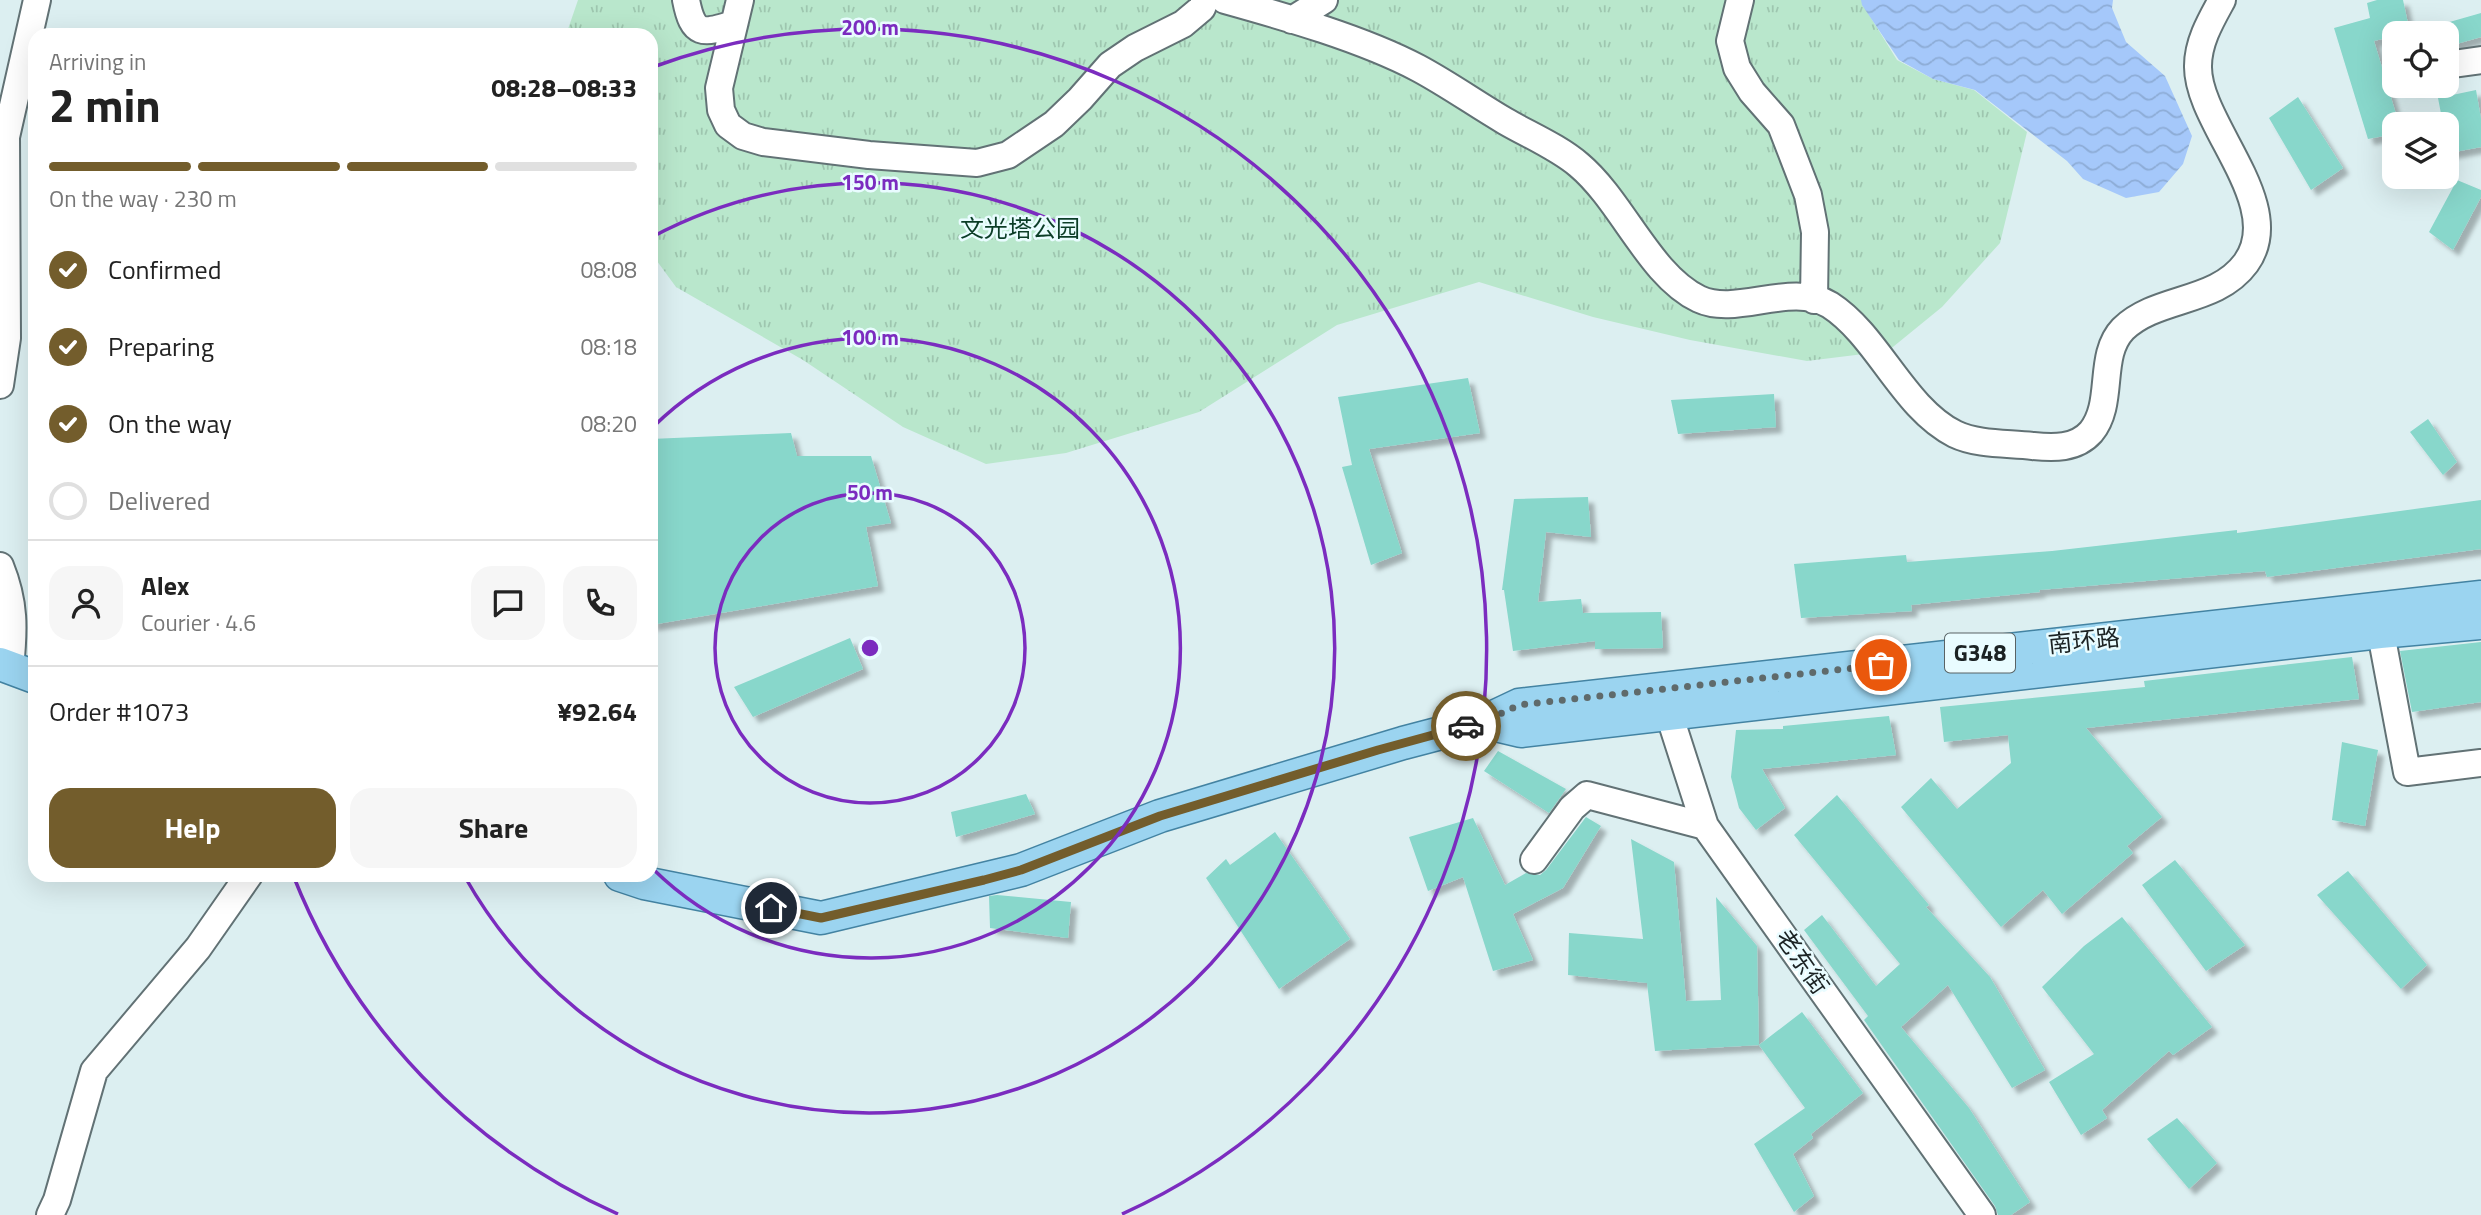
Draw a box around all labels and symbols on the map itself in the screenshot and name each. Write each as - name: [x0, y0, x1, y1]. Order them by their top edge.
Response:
- text: 200 m: [841, 11, 899, 43]
- text: 150 m: [841, 166, 899, 198]
- park label: 文光塔公园: [960, 210, 1080, 246]
- text: 100 m: [841, 321, 899, 353]
- text: 50 m: [847, 476, 893, 508]
- street label: 南环路: [2046, 618, 2122, 662]
- road number: G348: [1945, 634, 2015, 673]
- pin: [1851, 635, 1911, 695]
- centre of rings: [858, 636, 882, 660]
- courier: [1431, 691, 1501, 761]
- pin: [741, 878, 801, 938]
- street label: 老东街: [1767, 922, 1838, 1001]

